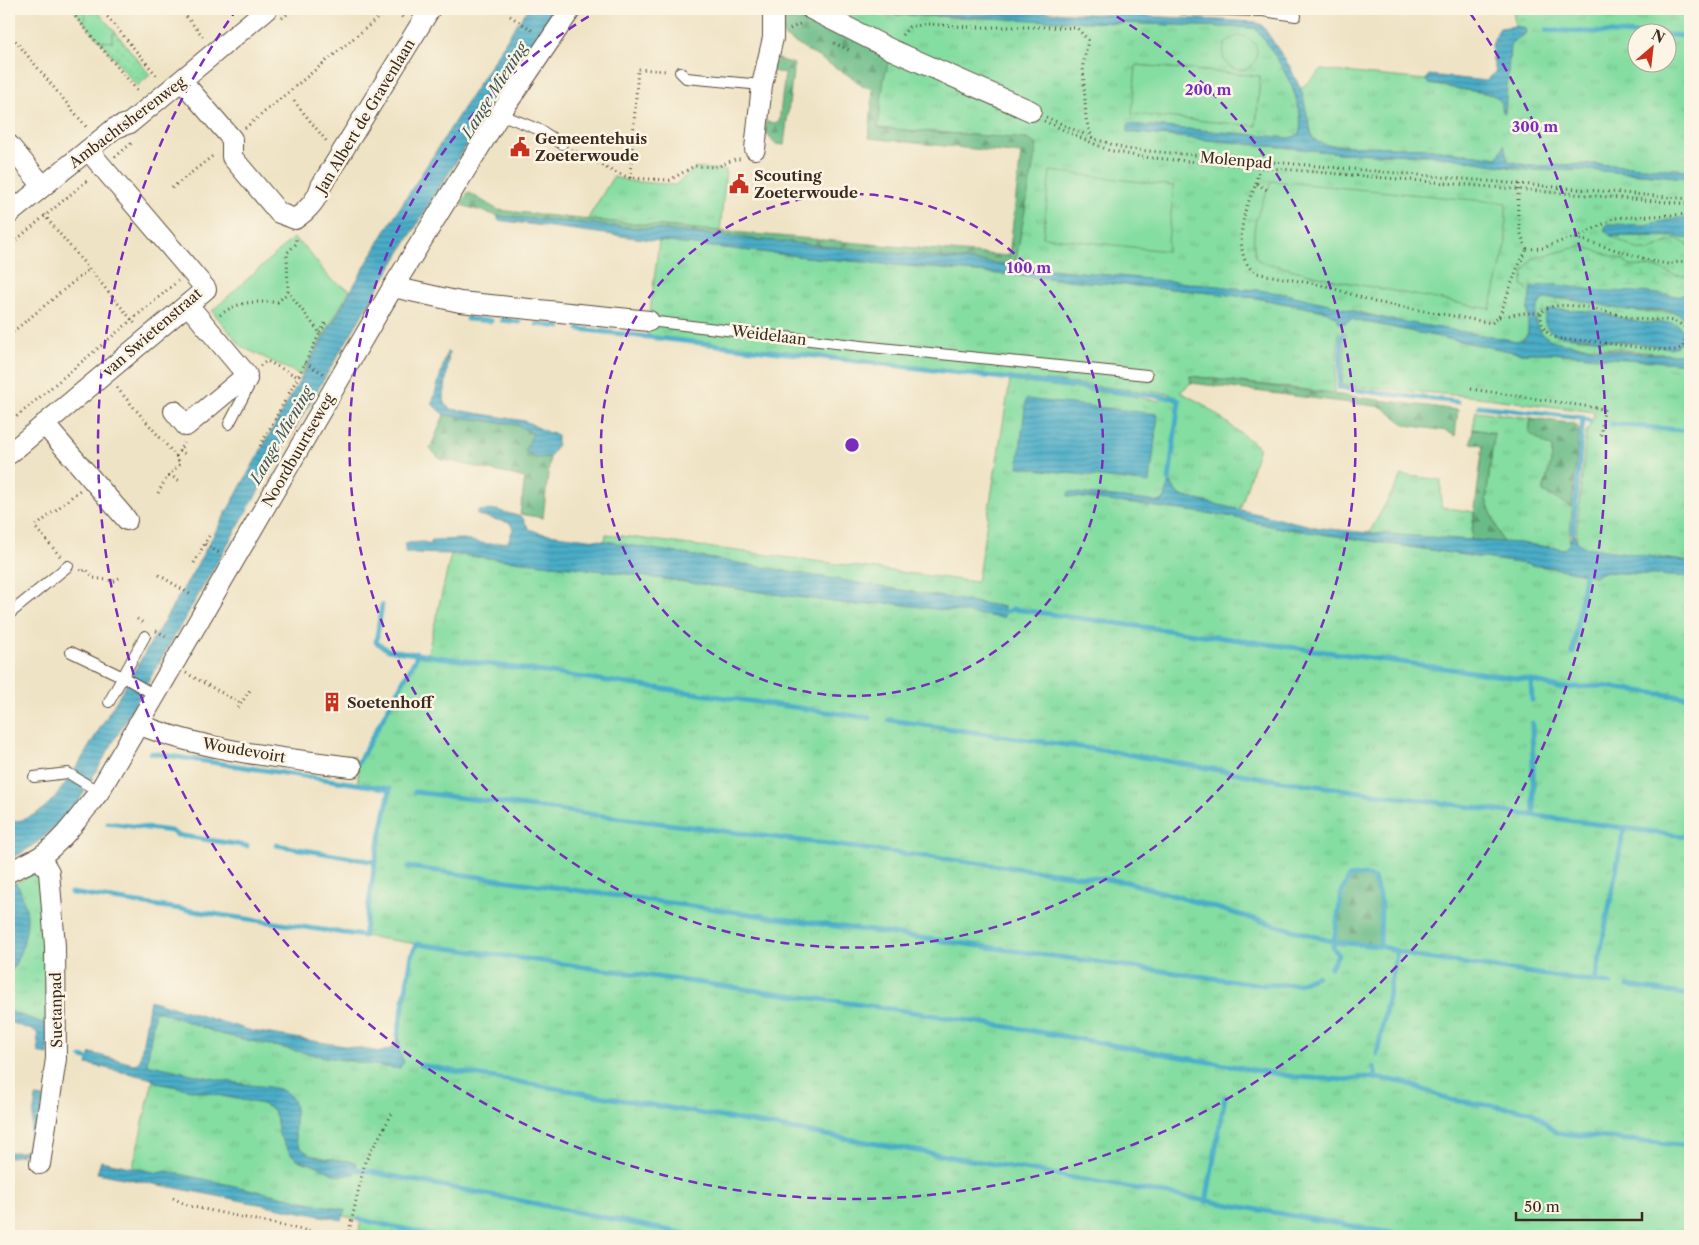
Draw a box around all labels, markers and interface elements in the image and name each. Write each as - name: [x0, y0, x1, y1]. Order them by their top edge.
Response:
- north arrow: [1626, 22, 1676, 72]
- text: N: [1649, 26, 1668, 47]
- street label: Jan Albert de Gravenlaan: [310, 35, 419, 198]
- water label: Lange Miening: [456, 37, 532, 143]
- street label: Ambachtsherenweg: [64, 72, 189, 173]
- text: 200 m: [1185, 80, 1231, 99]
- text: 300 m: [1512, 117, 1558, 136]
- place label: Gemeentehuis Zoeterwoude: [535, 129, 647, 165]
- public building icon: Gemeentehuis Zoeterwoude: [509, 136, 531, 158]
- street label: Molenpad: [1199, 147, 1273, 173]
- place label: Scouting Zoeterwoude: [754, 166, 858, 202]
- public building icon: Scouting Zoeterwoude: [728, 173, 750, 195]
- text: 100 m: [1007, 258, 1051, 277]
- street label: van Swietenstraat: [98, 283, 206, 381]
- street label: Weidelaan: [729, 321, 808, 349]
- water label: Lange Miening: [244, 381, 318, 489]
- street label: Noordbuurtseweg: [258, 390, 338, 510]
- centre of rings: [843, 436, 861, 454]
- building icon: Soetenhoff: [321, 691, 343, 713]
- place label: Soetenhoff: [347, 693, 434, 712]
- street label: Woudevoirt: [200, 733, 288, 767]
- street label: Suetanpad: [46, 972, 66, 1048]
- scale bar: [1516, 1190, 1643, 1222]
- text: 50 m: [1524, 1197, 1560, 1216]

